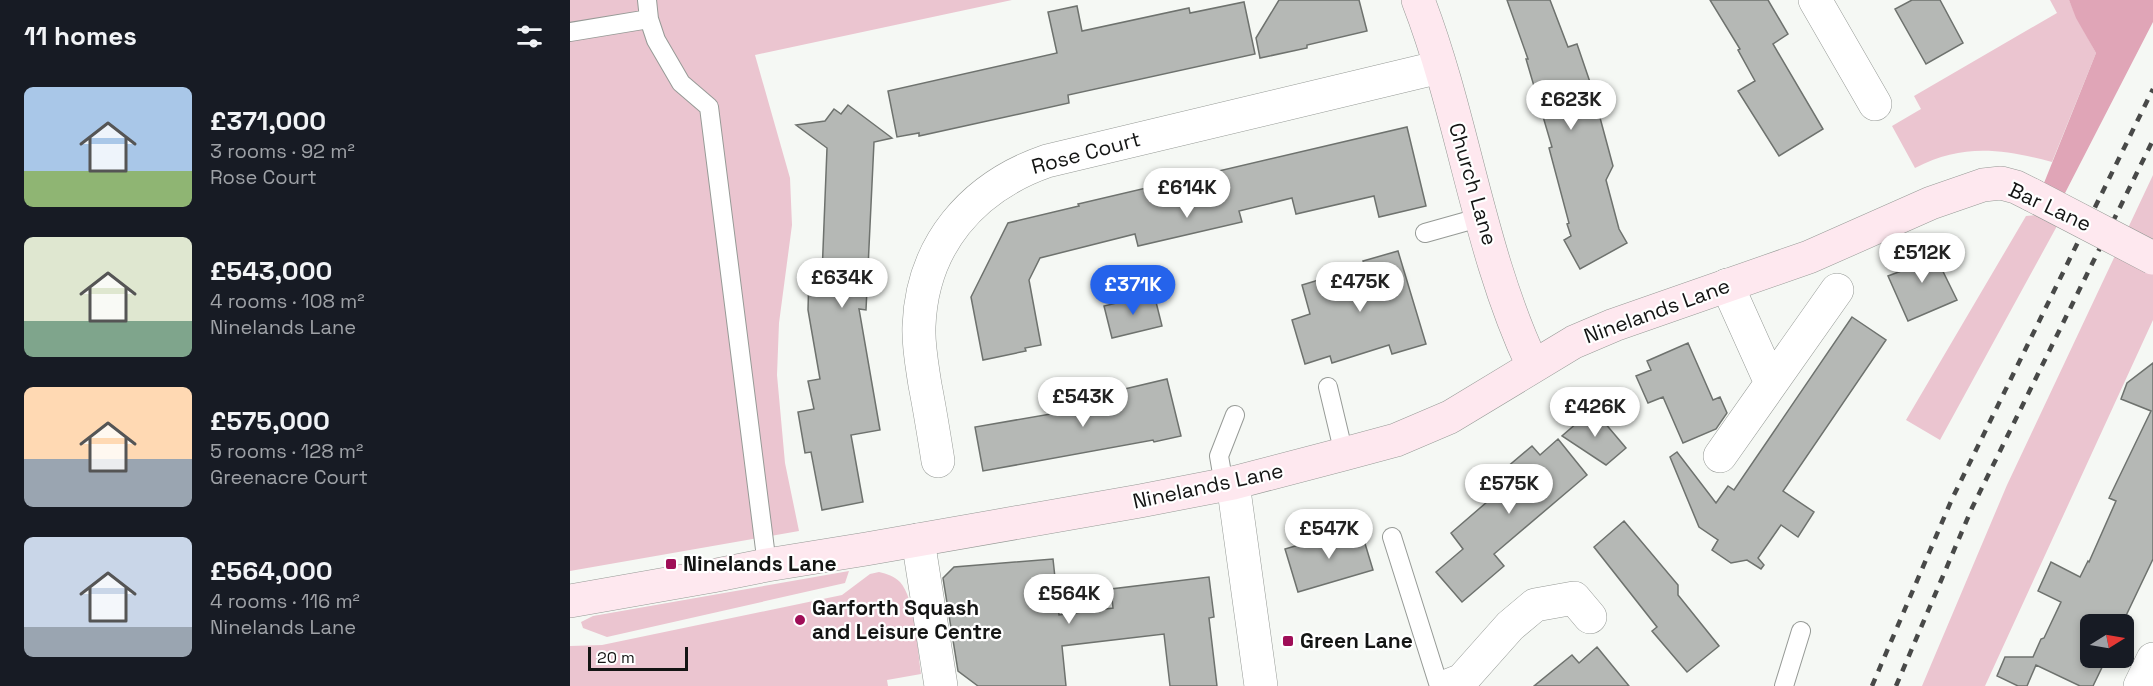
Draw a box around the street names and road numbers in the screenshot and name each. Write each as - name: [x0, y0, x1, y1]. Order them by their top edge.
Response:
- street label: Church Lane: [1443, 119, 1504, 248]
- street label: Rose Court: [1028, 125, 1143, 180]
- street label: Bar Lane: [2005, 176, 2096, 237]
- street label: Ninelands Lane: [1580, 272, 1733, 349]
- street label: Ninelands Lane: [1130, 456, 1286, 515]

